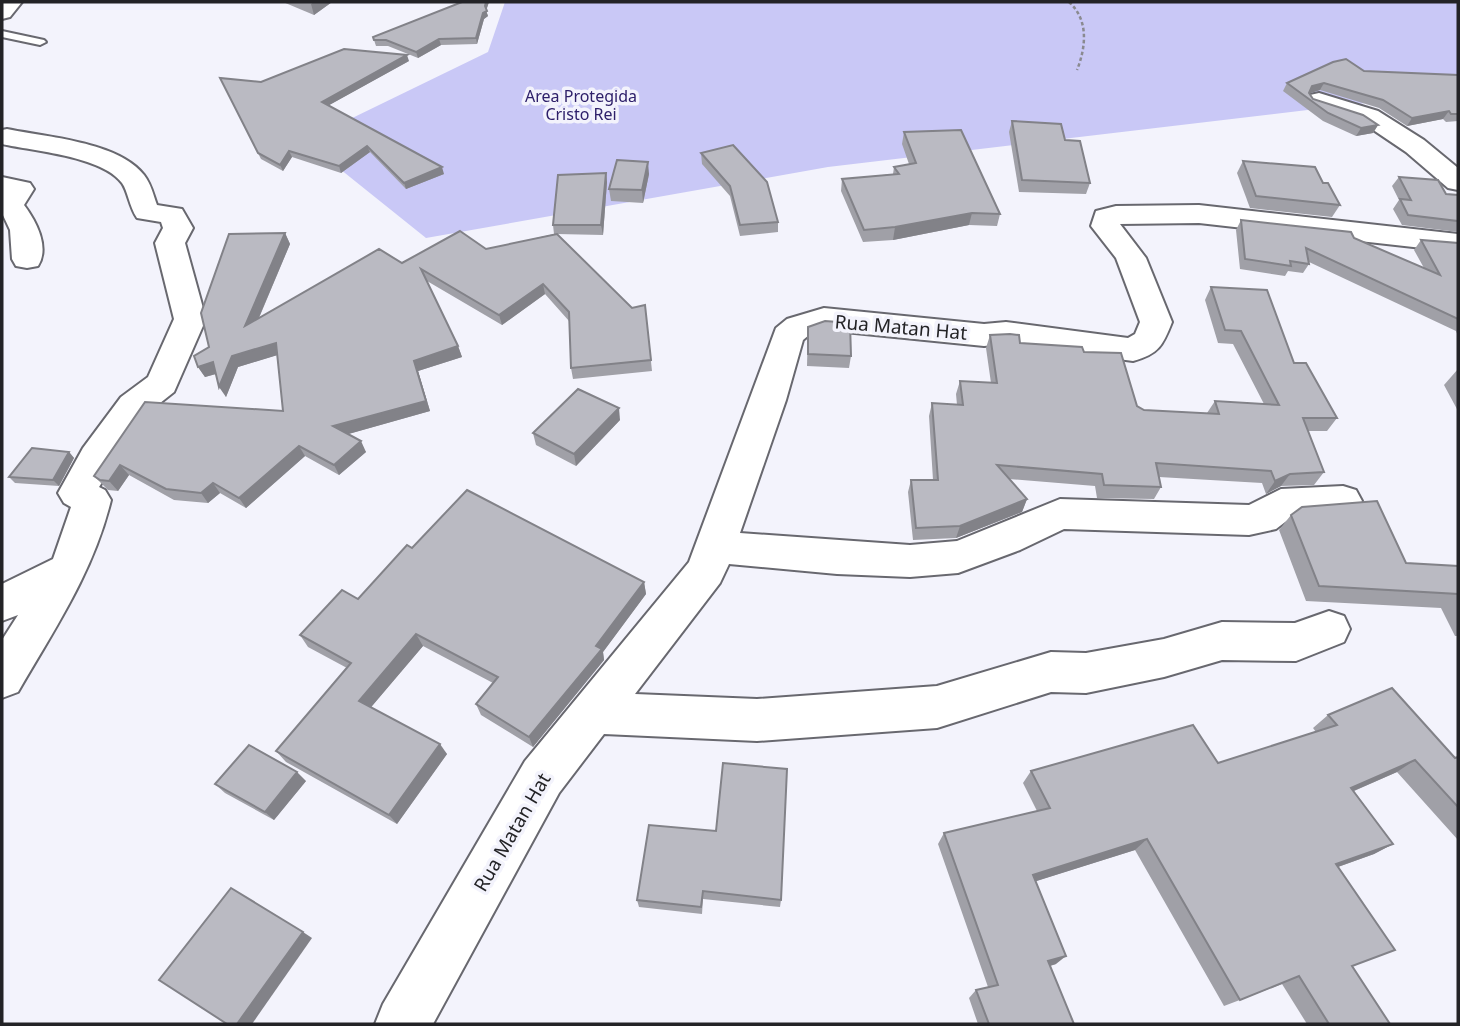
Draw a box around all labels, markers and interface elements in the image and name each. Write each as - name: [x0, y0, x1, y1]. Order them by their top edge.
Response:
- park label: Area Protegida Cristo Rei: [525, 85, 637, 125]
- street label: Rua Matan Hat: [834, 308, 968, 346]
- street label: Rua Matan Hat: [468, 768, 557, 896]

